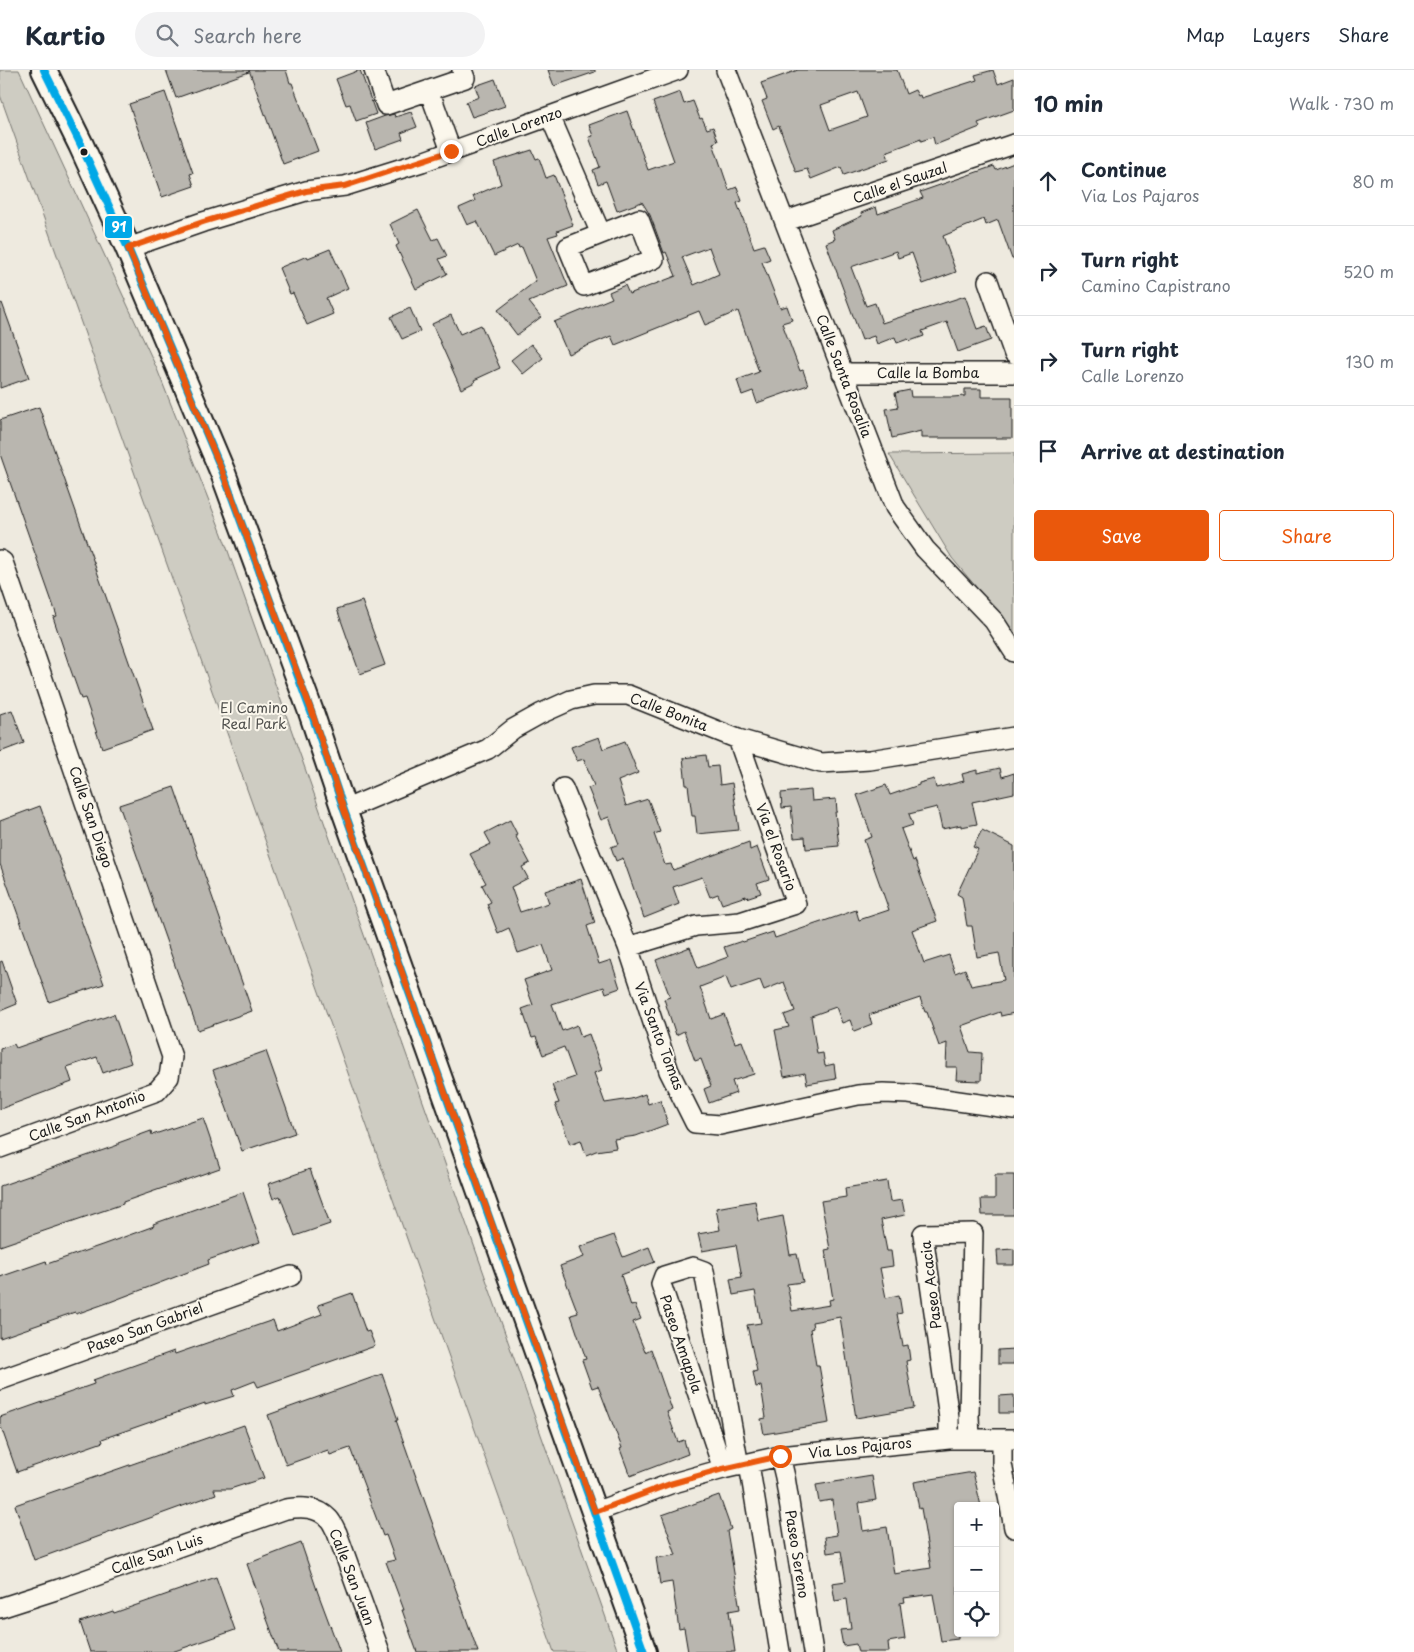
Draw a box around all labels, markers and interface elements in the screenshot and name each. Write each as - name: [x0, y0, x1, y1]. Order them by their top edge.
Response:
- search box: [135, 12, 485, 57]
- text: Kartio: [25, 17, 105, 53]
- icon: search: [153, 21, 181, 49]
- text: Search here: [193, 21, 302, 49]
- text: Map: [1186, 21, 1225, 48]
- text: Layers: [1253, 21, 1310, 48]
- text: Share: [1338, 21, 1389, 48]
- text: 10 min: [1034, 87, 1104, 119]
- text: Walk · 730 m: [1289, 91, 1394, 115]
- street label: Calle Lorenzo: [473, 101, 565, 152]
- route end: [440, 140, 463, 163]
- unlabelled marker: [79, 147, 89, 157]
- text: Continue: [1081, 155, 1167, 183]
- street label: Calle el Sauzal: [850, 157, 950, 209]
- icon: ahead: [1034, 167, 1062, 195]
- text: 80 m: [1352, 169, 1394, 193]
- text: Via Los Pajaros: [1081, 183, 1199, 207]
- line badge: 91: [104, 215, 133, 239]
- text: 91: [111, 216, 127, 237]
- text: Turn right: [1081, 245, 1179, 273]
- icon: right: [1034, 257, 1062, 285]
- text: 520 m: [1343, 259, 1394, 283]
- text: Camino Capistrano: [1081, 273, 1231, 297]
- street label: Calle Santa Rosalia: [811, 311, 878, 441]
- text: Turn right: [1081, 335, 1179, 363]
- icon: right: [1034, 347, 1062, 375]
- text: 130 m: [1346, 349, 1394, 373]
- street label: Calle la Bomba: [877, 362, 979, 383]
- text: Calle Lorenzo: [1081, 363, 1184, 387]
- icon: arrive: [1034, 437, 1062, 465]
- text: Arrive at destination: [1081, 437, 1285, 465]
- button: Save: [1034, 510, 1209, 561]
- button: Share: [1219, 510, 1394, 561]
- street label: Calle Bonita: [627, 687, 711, 736]
- park label: El Camino Real Park: [220, 697, 288, 734]
- street label: Calle San Diego: [64, 763, 119, 871]
- street label: Via el Rosario: [751, 800, 802, 894]
- street label: Via Santo Tomas: [629, 979, 690, 1093]
- street label: Calle San Antonio: [26, 1085, 148, 1146]
- street label: Paseo Acacia: [915, 1239, 946, 1330]
- street label: Paseo Amapola: [655, 1292, 708, 1397]
- street label: Paseo San Gabriel: [84, 1297, 206, 1358]
- street label: Via Los Pajaros: [807, 1432, 913, 1463]
- route start: [769, 1445, 792, 1468]
- map controls: [954, 1502, 999, 1637]
- button: +: [954, 1502, 999, 1547]
- street label: Paseo Sereno: [780, 1508, 815, 1600]
- street label: Calle San Juan: [324, 1525, 381, 1628]
- street label: Calle San Luis: [108, 1528, 206, 1579]
- button: −: [954, 1547, 999, 1592]
- button: locate: [954, 1592, 999, 1637]

